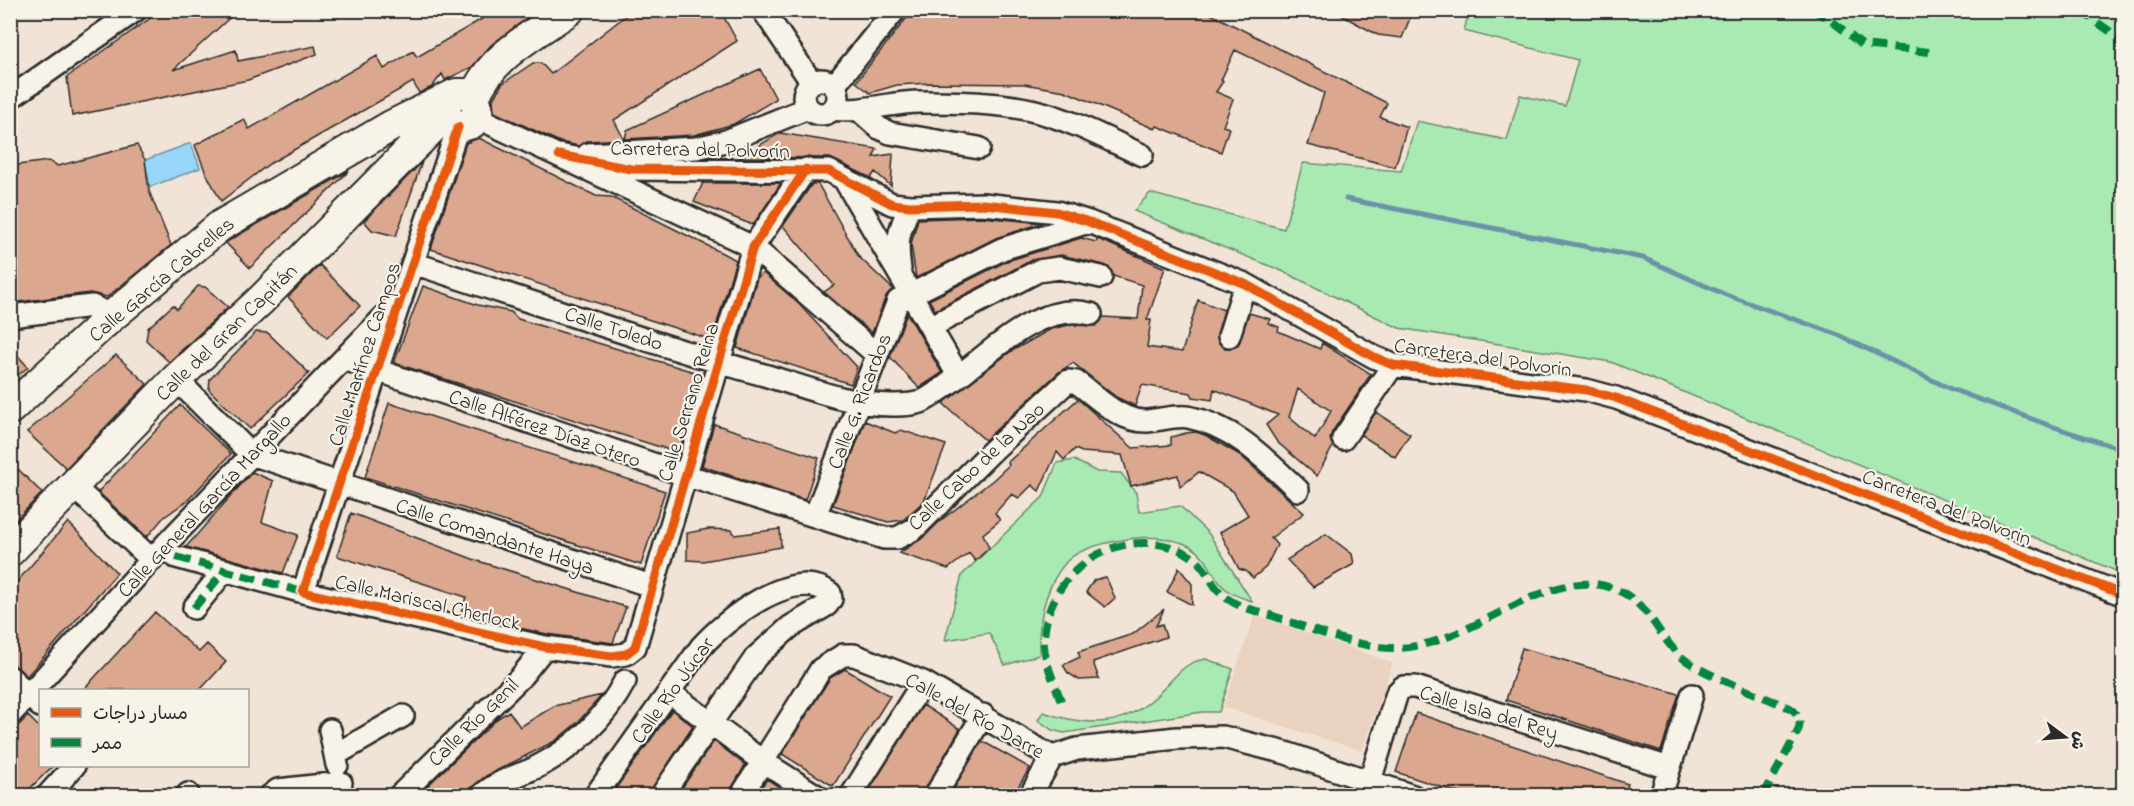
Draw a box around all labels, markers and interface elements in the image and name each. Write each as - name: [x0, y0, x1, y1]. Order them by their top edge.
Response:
- street label: Carretera del Polvorín: [610, 134, 790, 168]
- street label: Calle García Cabrelles: [83, 210, 242, 351]
- street label: Calle del Gran Capitán: [150, 258, 305, 409]
- street label: Calle Martínez Campos: [322, 259, 410, 451]
- street label: Calle Toledo: [560, 300, 666, 360]
- street label: Calle Serrano Reina: [651, 319, 728, 486]
- street label: Calle G. Ricardos: [821, 329, 901, 474]
- street label: Carretera del Polvorin: [1392, 332, 1574, 386]
- street label: Calle Alférez Díaz Otero: [444, 383, 644, 477]
- street label: Calle Cabo de la Nao: [902, 396, 1053, 539]
- street label: Calle General García Margallo: [111, 407, 301, 607]
- street label: Carretera del Polvorin: [1857, 463, 2035, 555]
- street label: Calle Comandante Haya: [391, 492, 597, 586]
- street label: Calle Mariscal Cherlock: [332, 568, 524, 640]
- street label: Calle Río Júcar: [625, 631, 723, 751]
- street label: Calle del Río Darre: [899, 666, 1050, 768]
- street label: Calle Río Genil: [422, 672, 527, 775]
- street label: Calle Isla del Rey: [1415, 679, 1561, 751]
- legend: [39, 689, 249, 767]
- text: مسار دراجات: [93, 702, 188, 728]
- north arrow: [2035, 707, 2095, 767]
- text: ش: [2064, 729, 2091, 752]
- text: ممر: [91, 732, 122, 758]

